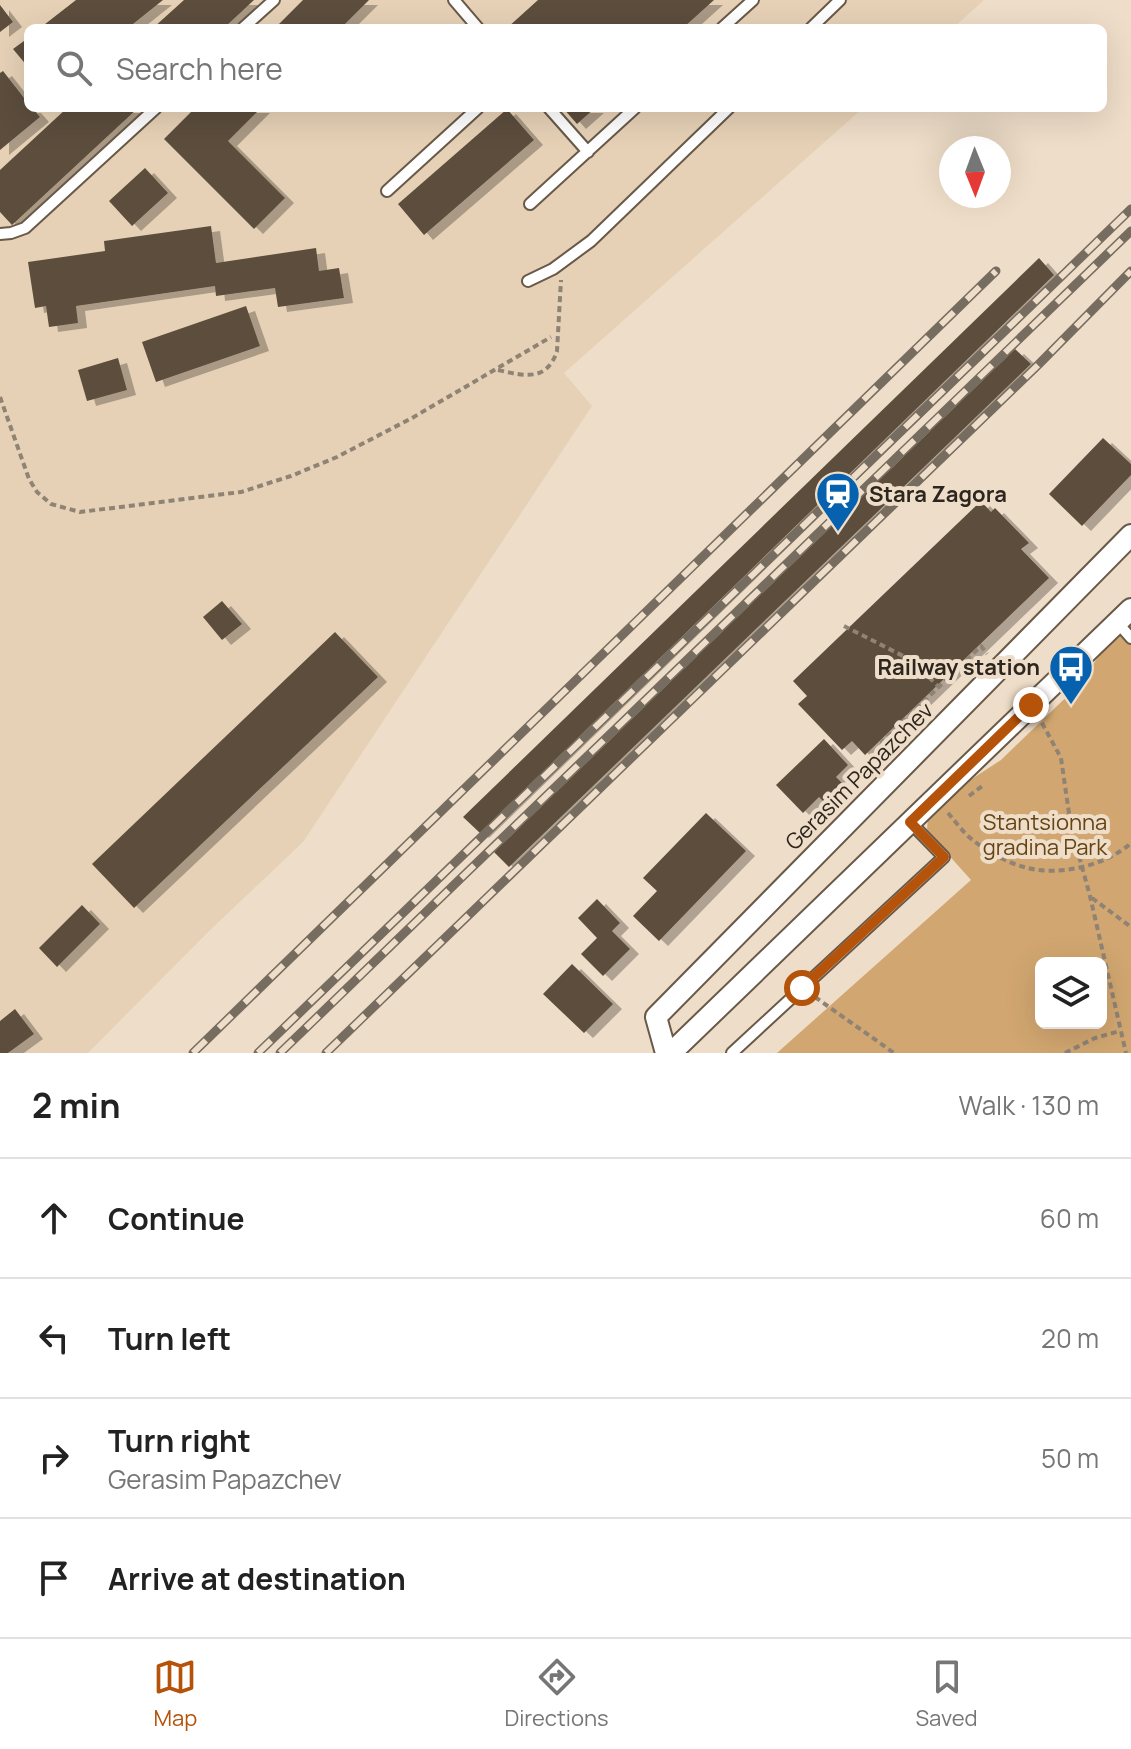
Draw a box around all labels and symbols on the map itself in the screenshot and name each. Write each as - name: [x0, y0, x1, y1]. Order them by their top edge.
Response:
- north arrow: [939, 136, 1011, 208]
- station icon: Stara Zagora: [814, 470, 862, 533]
- place label: Stara Zagora: [869, 479, 1007, 509]
- bus stop icon: Railway station: [1047, 643, 1095, 706]
- place label: Railway station: [878, 652, 1040, 682]
- route end: [1013, 687, 1049, 723]
- street label: Gerasim Papazchev: [779, 696, 939, 856]
- park label: Stantsionna gradina Park: [983, 807, 1108, 862]
- route start: [784, 970, 820, 1006]

